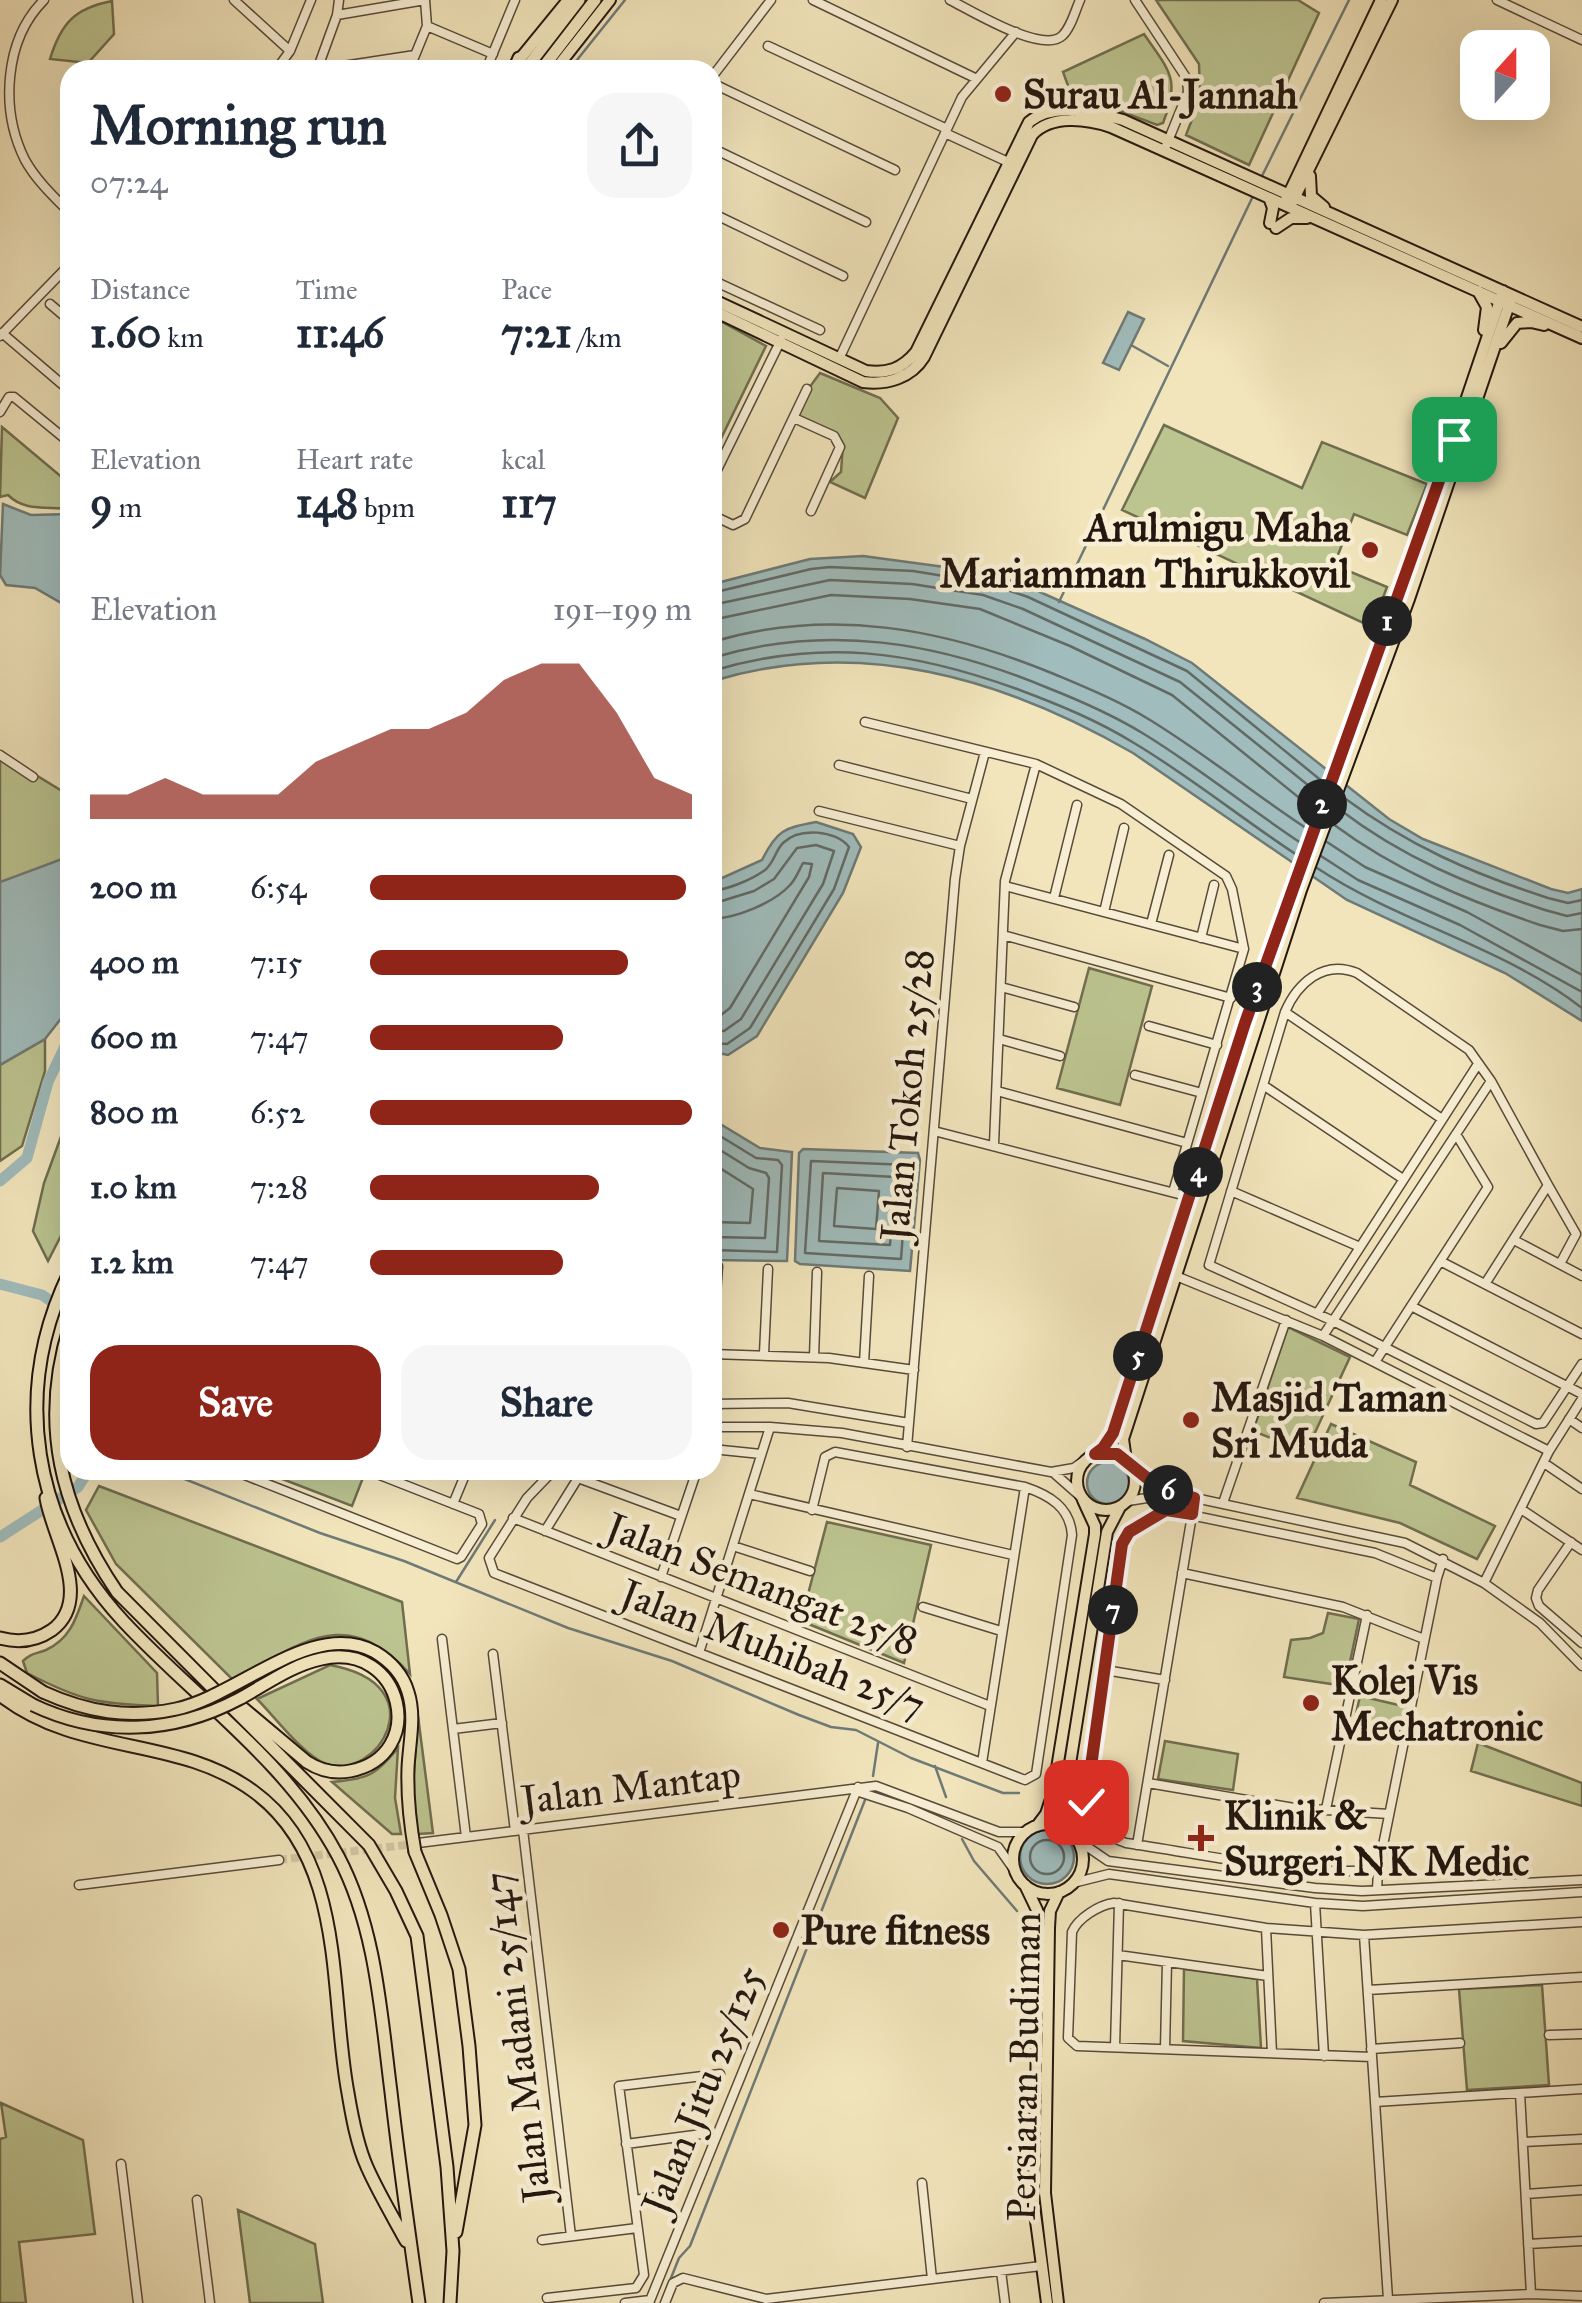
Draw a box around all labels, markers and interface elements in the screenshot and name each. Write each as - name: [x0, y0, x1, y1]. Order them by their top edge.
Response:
- north arrow: [1460, 30, 1550, 120]
- map controls: [1460, 30, 1550, 120]
- place label: Surau Al-Jannah: [1023, 70, 1299, 119]
- marker: Surau Al-Jannah: [992, 83, 1014, 105]
- text: Morning run: [90, 92, 387, 159]
- button: share: [587, 93, 692, 198]
- text: 07:24: [90, 163, 167, 202]
- text: Distance: [90, 272, 190, 307]
- text: Time: [296, 272, 358, 307]
- text: Pace: [501, 272, 552, 307]
- text: 1.60: [90, 307, 161, 359]
- text: 11:46: [296, 307, 384, 359]
- text: 7:21: [501, 307, 572, 359]
- text: km: [161, 320, 204, 355]
- text: /km: [572, 320, 622, 355]
- pin: [1412, 397, 1497, 482]
- icon: arrive: [1427, 412, 1482, 467]
- text: Elevation: [90, 442, 201, 477]
- text: Heart rate: [296, 442, 413, 477]
- text: kcal: [501, 442, 545, 477]
- text: 9: [90, 477, 113, 529]
- text: 148: [296, 477, 358, 529]
- text: 117: [501, 477, 557, 529]
- text: m: [113, 490, 142, 525]
- text: bpm: [358, 490, 415, 525]
- place label: Arulmigu Maha Mariamman Thirukkovil: [939, 503, 1351, 598]
- marker: Arulmigu Maha Mariamman Thirukkovil: [1359, 539, 1381, 561]
- text: Elevation: [90, 590, 217, 629]
- text: 191–199 m: [553, 590, 692, 629]
- pin: 1: [1362, 596, 1412, 646]
- text: 1: [1381, 603, 1393, 638]
- pin: 2: [1297, 779, 1347, 829]
- text: 2: [1315, 786, 1329, 821]
- text: 200 m: [90, 868, 177, 907]
- text: 6:54: [250, 868, 306, 907]
- text: 400 m: [90, 943, 179, 982]
- text: 7:15: [250, 943, 302, 982]
- street label: Jalan Tokoh 25/28: [869, 947, 944, 1247]
- pin: 3: [1232, 962, 1282, 1012]
- text: 3: [1251, 969, 1263, 1004]
- text: 600 m: [90, 1018, 177, 1057]
- text: 7:47: [250, 1018, 309, 1057]
- text: 800 m: [90, 1093, 178, 1132]
- text: 6:52: [250, 1093, 305, 1132]
- pin: 4: [1173, 1147, 1223, 1197]
- text: 4: [1190, 1154, 1206, 1189]
- text: 1.0 km: [90, 1168, 177, 1207]
- text: 7:28: [250, 1168, 308, 1207]
- text: 1.2 km: [90, 1243, 174, 1282]
- text: 7:47: [250, 1243, 309, 1282]
- pin: 5: [1113, 1331, 1163, 1381]
- text: 5: [1131, 1338, 1145, 1373]
- button: Save: [90, 1345, 381, 1460]
- button: Share: [401, 1345, 692, 1460]
- place label: Masjid Taman Sri Muda: [1211, 1373, 1447, 1468]
- marker: Masjid Taman Sri Muda: [1180, 1409, 1202, 1431]
- pin: 6: [1143, 1465, 1193, 1515]
- text: 6: [1161, 1472, 1175, 1507]
- street label: Jalan Semangat 25/8: [596, 1501, 925, 1666]
- street label: Jalan Muhibah 25/7: [610, 1567, 932, 1730]
- pin: 7: [1088, 1585, 1138, 1635]
- text: 7: [1106, 1592, 1120, 1627]
- place label: Kolej Vis Mechatronic: [1331, 1656, 1543, 1751]
- marker: Kolej Vis Mechatronic: [1300, 1692, 1322, 1714]
- street label: Jalan Mantap: [514, 1749, 744, 1825]
- pin: [1044, 1760, 1129, 1845]
- icon: check: [1059, 1775, 1114, 1830]
- place label: Klinik & Surgeri NK Medic: [1224, 1791, 1530, 1886]
- marker: Klinik & Surgeri NK Medic: [1188, 1825, 1214, 1851]
- street label: Jalan Madani 25/147: [472, 1869, 562, 2209]
- place label: Pure fitness: [801, 1906, 990, 1955]
- street label: Persiaran Budiman: [997, 1912, 1051, 2222]
- marker: Pure fitness: [770, 1919, 792, 1941]
- street label: Jalan Jitu 25/125: [629, 1959, 775, 2225]

